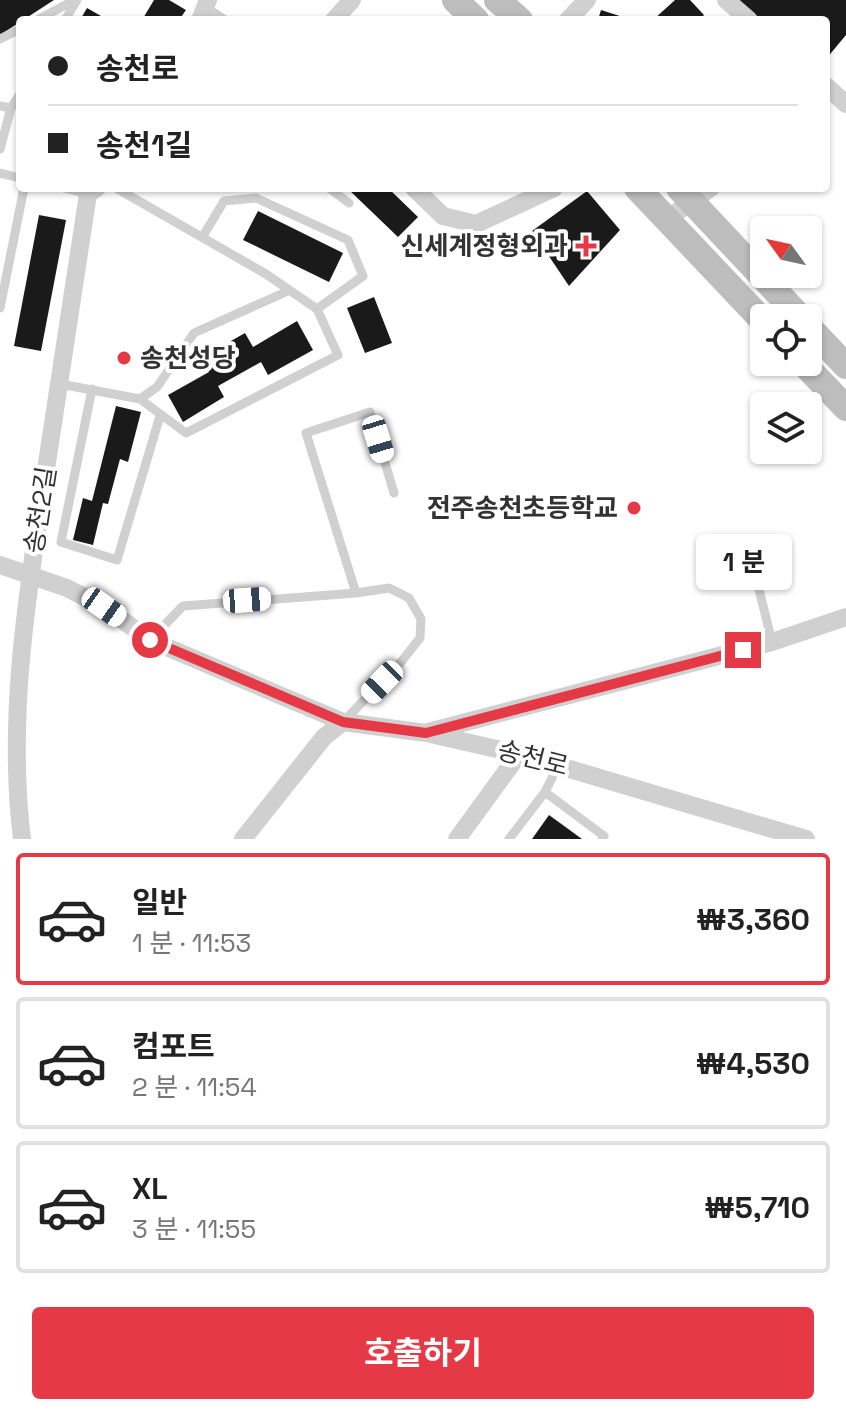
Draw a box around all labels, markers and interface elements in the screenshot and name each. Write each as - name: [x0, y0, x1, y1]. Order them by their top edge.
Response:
- text: 송천로: [96, 49, 179, 88]
- text: 송천1길: [96, 126, 192, 165]
- north arrow: [750, 216, 822, 288]
- map controls: [750, 216, 822, 464]
- place label: 신세계정형외과: [401, 229, 568, 263]
- marker: 신세계정형외과: [575, 235, 597, 257]
- button: locate: [750, 304, 822, 376]
- place label: 송천성당: [140, 341, 236, 375]
- marker: 송천성당: [115, 349, 133, 367]
- button: layers: [750, 392, 822, 464]
- car: [360, 413, 396, 465]
- street label: 송천2길: [16, 464, 64, 556]
- place label: 전주송천초등학교: [427, 491, 618, 525]
- marker: 전주송천초등학교: [625, 499, 643, 517]
- callout: 1 분: [695, 534, 791, 590]
- text: 1 분: [723, 545, 765, 579]
- car: [77, 583, 131, 631]
- car: [222, 586, 272, 614]
- route start: [132, 622, 168, 658]
- route end: [725, 632, 761, 668]
- car: [357, 656, 407, 708]
- street label: 송천로: [494, 733, 572, 783]
- icon: car: [36, 883, 108, 955]
- text: 일반: [132, 883, 187, 922]
- text: ₩3,360: [696, 900, 810, 939]
- text: 1 분 · 11:53: [132, 926, 251, 960]
- icon: car: [36, 1027, 108, 1099]
- text: 컴포트: [132, 1027, 215, 1066]
- text: ₩4,530: [696, 1044, 810, 1083]
- text: 2 분 · 11:54: [132, 1070, 257, 1104]
- text: XL: [132, 1169, 168, 1208]
- icon: car: [36, 1171, 108, 1243]
- text: ₩5,710: [704, 1188, 810, 1227]
- text: 3 분 · 11:55: [132, 1212, 256, 1246]
- button: 호출하기: [32, 1307, 814, 1399]

